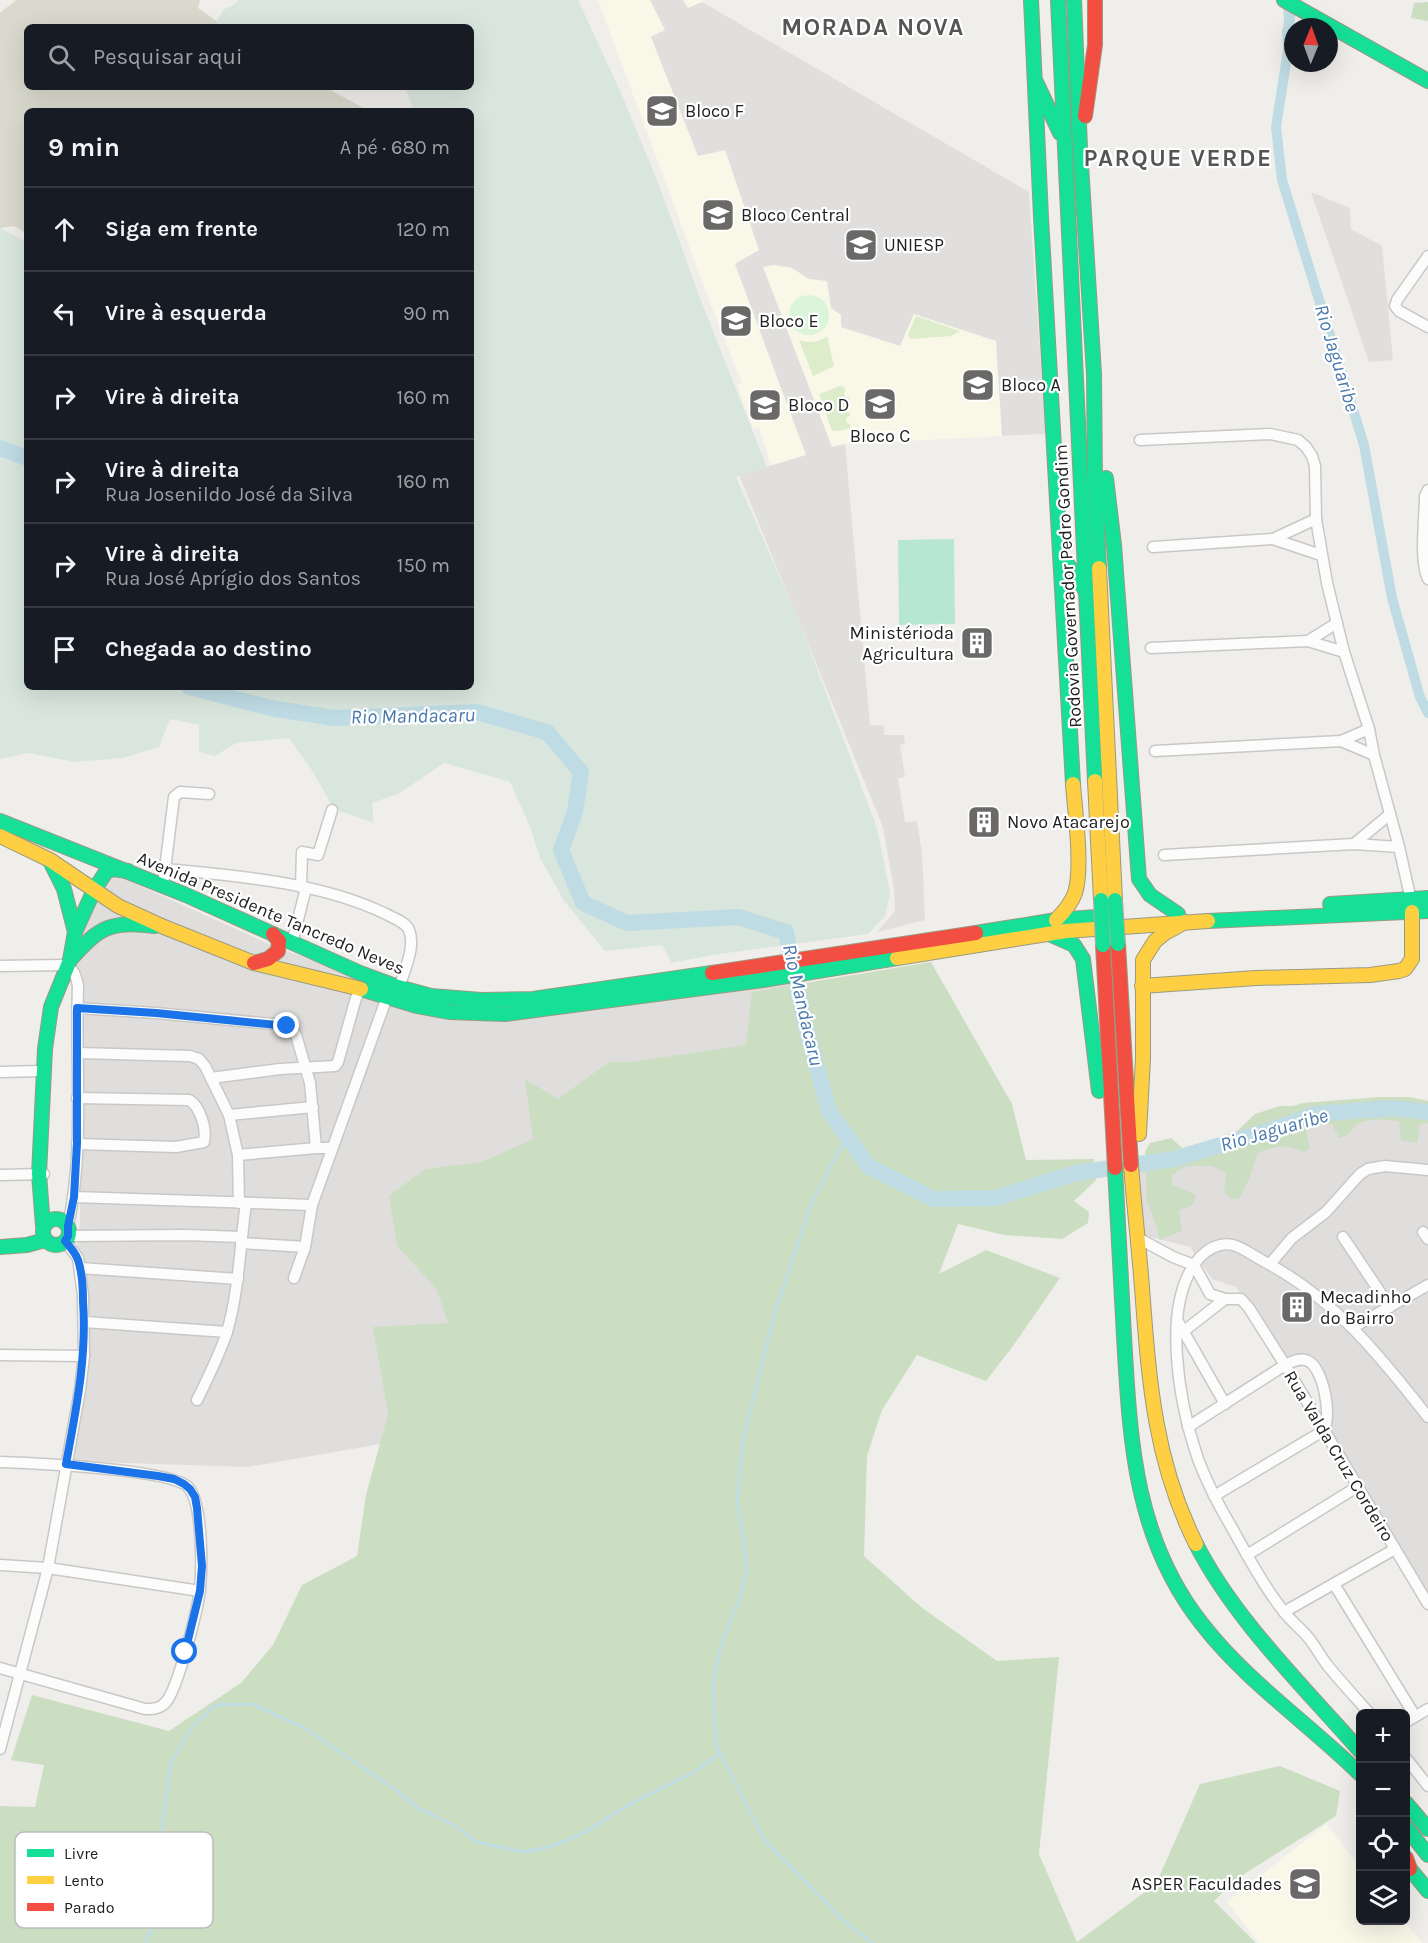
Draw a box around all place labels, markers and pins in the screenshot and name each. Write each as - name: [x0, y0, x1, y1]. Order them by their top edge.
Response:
- school or university icon: Bloco F: [644, 93, 680, 129]
- place label: Bloco F: [685, 100, 744, 122]
- school or university icon: Bloco Central: [700, 197, 736, 233]
- place label: Bloco Central: [741, 204, 850, 226]
- school or university icon: UNIESP: [843, 227, 879, 263]
- place label: UNIESP: [884, 234, 944, 256]
- school or university icon: Bloco E: [718, 303, 754, 339]
- place label: Bloco E: [759, 310, 819, 332]
- school or university icon: Bloco A: [960, 367, 996, 403]
- place label: Bloco A: [1001, 374, 1061, 396]
- school or university icon: Bloco C: [862, 386, 898, 422]
- school or university icon: Bloco D: [747, 387, 783, 423]
- place label: Bloco D: [788, 394, 849, 416]
- place label: Bloco C: [850, 425, 910, 447]
- place label: Ministérioda Agricultura: [849, 622, 954, 665]
- building icon: Ministérioda Agricultura: [959, 625, 995, 661]
- building icon: Novo Atacarejo: [966, 804, 1002, 840]
- place label: Novo Atacarejo: [1007, 811, 1130, 833]
- place label: Mecadinho do Bairro: [1320, 1286, 1411, 1329]
- building icon: Mecadinho do Bairro: [1279, 1289, 1315, 1325]
- school or university icon: ASPER Faculdades: [1287, 1866, 1323, 1902]
- place label: ASPER Faculdades: [1131, 1873, 1282, 1895]

